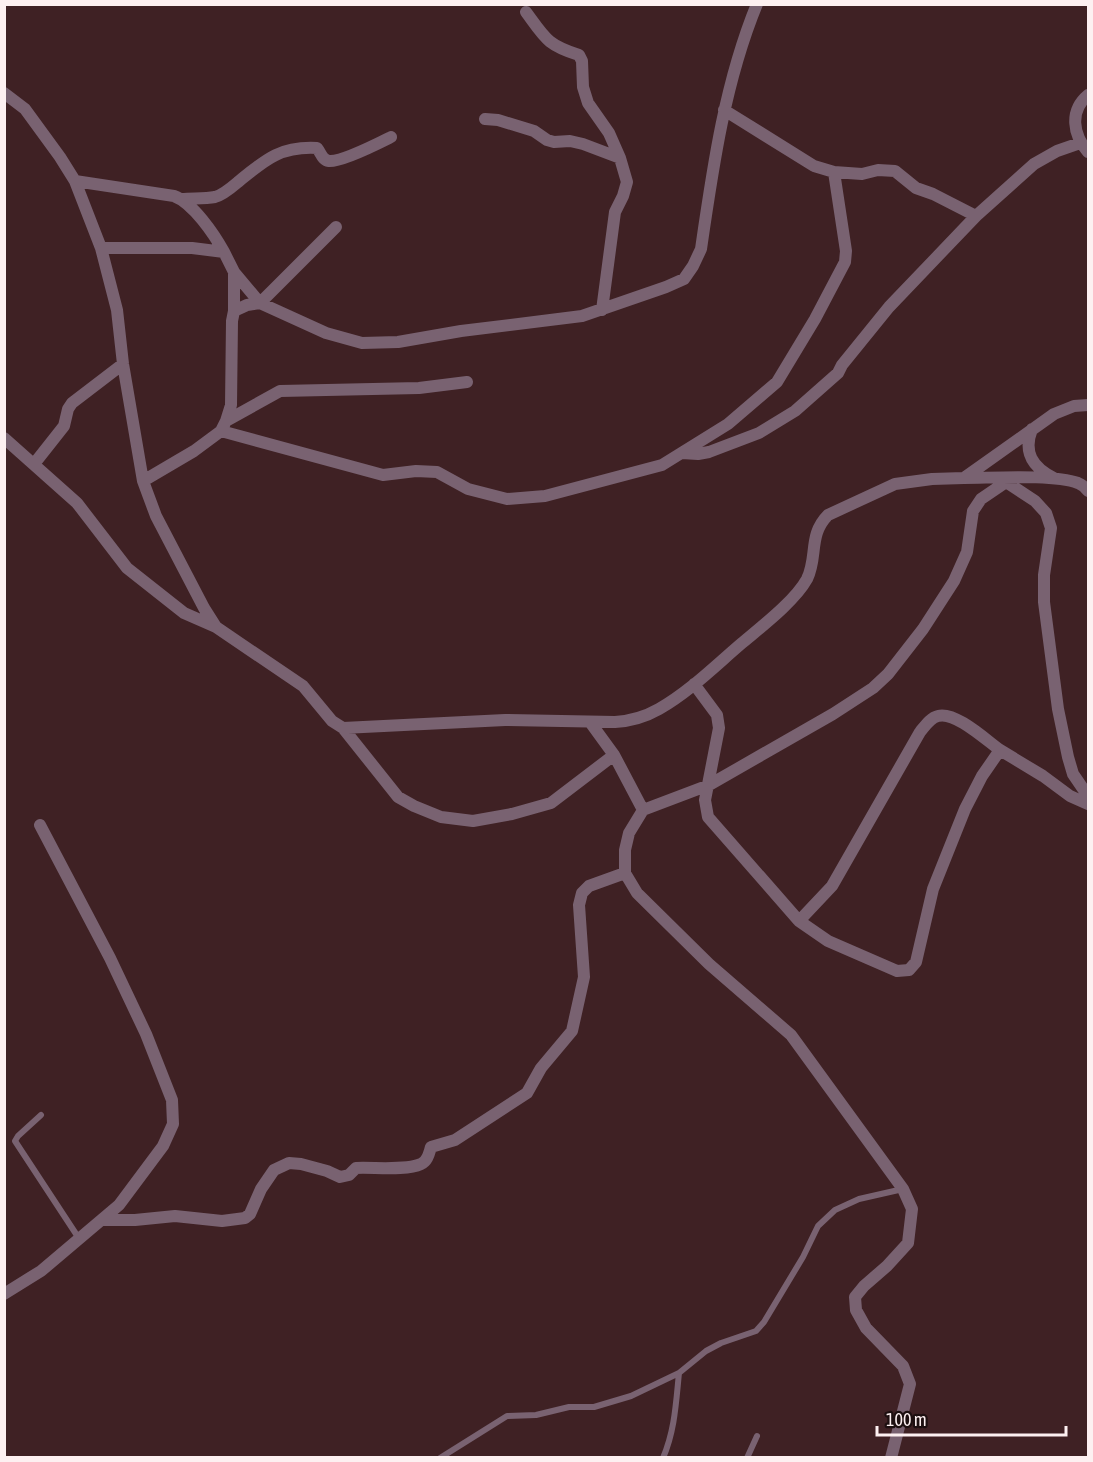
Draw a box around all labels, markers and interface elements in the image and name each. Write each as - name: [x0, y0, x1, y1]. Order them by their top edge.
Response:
- scale bar: [877, 1399, 1066, 1437]
- text: 100 m: [886, 1409, 927, 1430]

